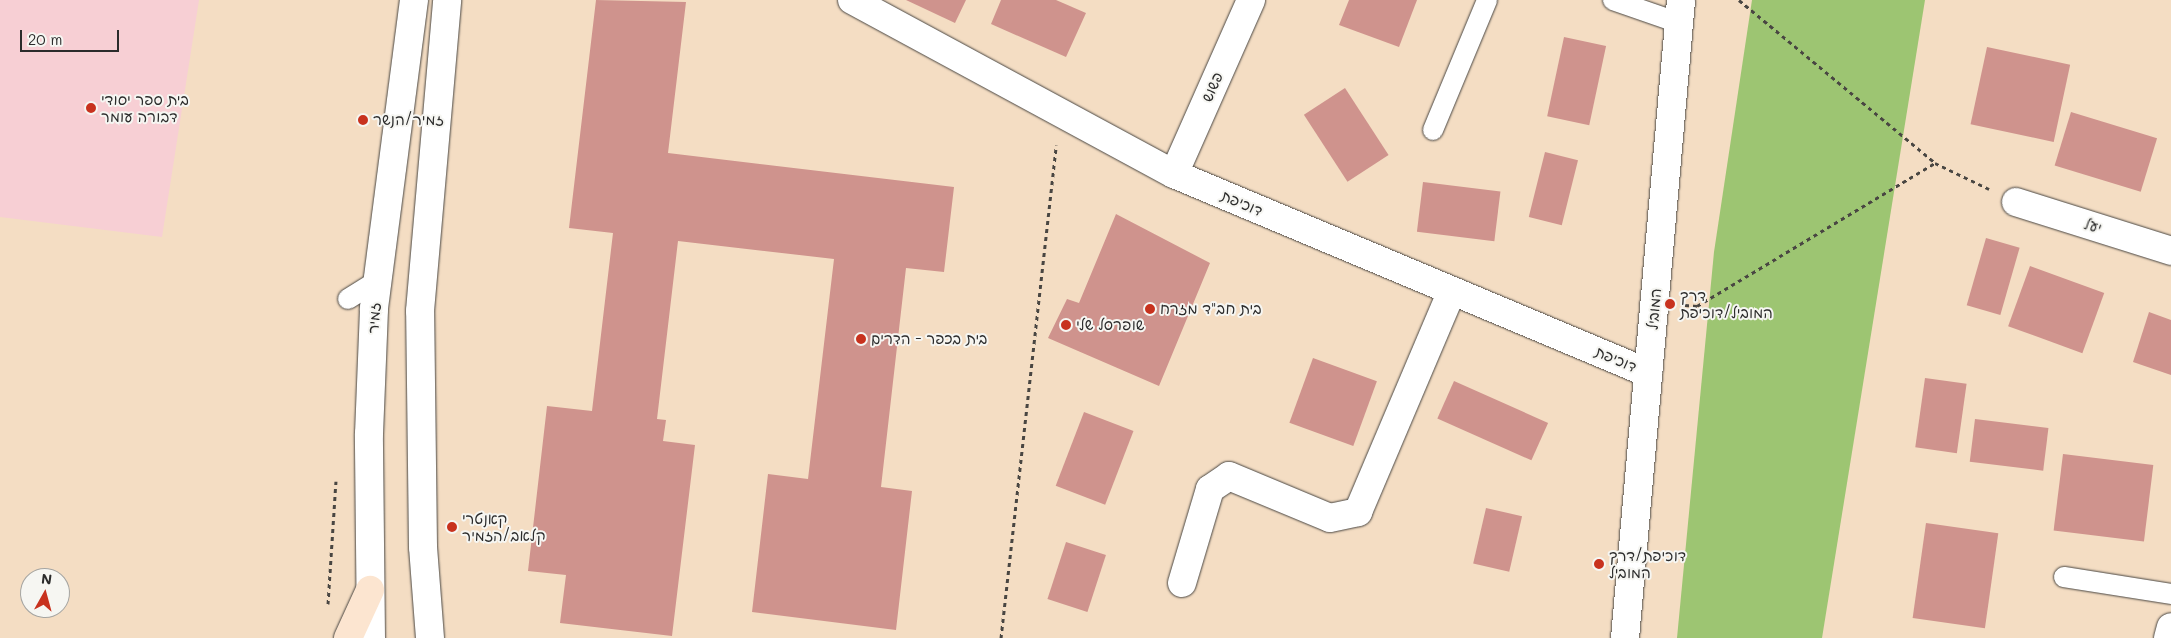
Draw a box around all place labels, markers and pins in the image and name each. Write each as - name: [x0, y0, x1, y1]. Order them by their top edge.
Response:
- place label: בית ספר יסודי דבורה עומר: [101, 90, 189, 125]
- marker: בית ספר יסודי דבורה עומר: [85, 102, 97, 114]
- place label: זמיר/הנשר: [373, 111, 444, 129]
- marker: זמיר/הנשר: [357, 114, 369, 126]
- place label: דרך המוביל/דוכיפת: [1680, 286, 1773, 321]
- marker: דרך המוביל/דוכיפת: [1664, 298, 1676, 310]
- place label: בית חב"ד מזרח: [1160, 300, 1261, 318]
- marker: בית חב"ד מזרח: [1144, 303, 1156, 315]
- place label: שופרסל שלי: [1076, 316, 1144, 334]
- marker: שופרסל שלי: [1060, 319, 1072, 331]
- place label: בית בכפר - הדרים: [871, 330, 987, 348]
- marker: בית בכפר - הדרים: [855, 333, 867, 345]
- place label: קאנטרי קלאב/הזמיר: [462, 509, 545, 544]
- marker: קאנטרי קלאב/הזמיר: [446, 521, 458, 533]
- place label: דוכיפת/דרך המוביל: [1609, 546, 1686, 581]
- marker: דוכיפת/דרך המוביל: [1593, 558, 1605, 570]

